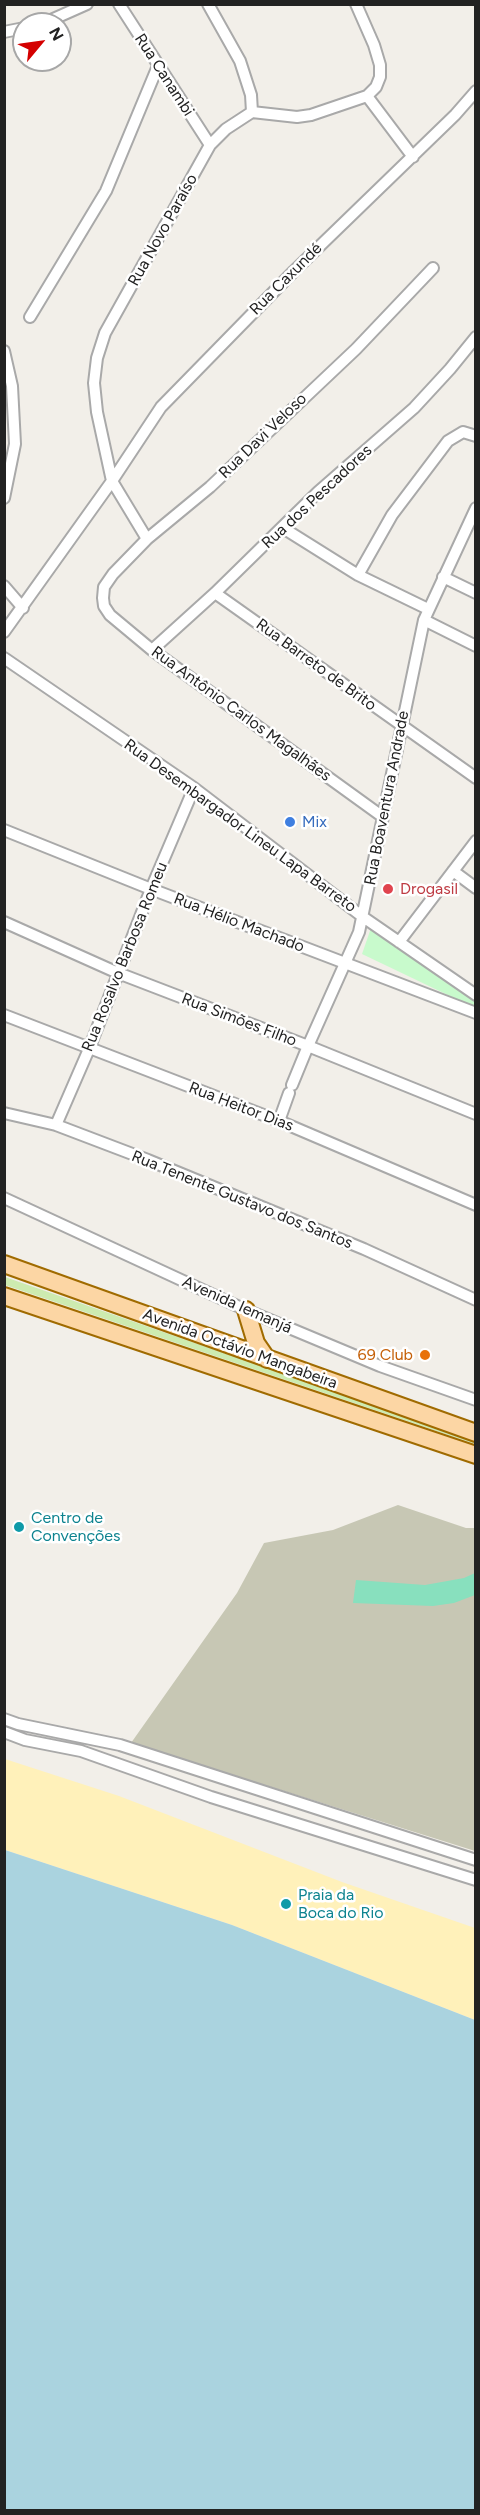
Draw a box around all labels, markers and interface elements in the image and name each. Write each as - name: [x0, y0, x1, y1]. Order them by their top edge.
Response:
- north arrow: [12, 12, 72, 72]
- text: N: [45, 24, 68, 44]
- street label: Rua Canambi: [130, 30, 198, 120]
- street label: Rua Novo Paraíso: [124, 171, 202, 289]
- street label: Rua Caxundé: [246, 239, 326, 319]
- street label: Rua Davi Veloso: [215, 389, 311, 483]
- street label: Rua dos Pescadores: [258, 441, 376, 553]
- street label: Rua Barreto de Brito: [252, 615, 380, 715]
- street label: Rua Antônio Carlos Magalhães: [147, 642, 335, 786]
- street label: Rua Boaventura Andrade: [361, 709, 413, 887]
- street label: Rua Desembargador Lineu Lapa Barreto: [120, 735, 360, 917]
- place label: Mix: [302, 812, 327, 832]
- marker: Mix: [283, 815, 297, 829]
- street label: Rua Rosalvo Barbosa Romeu: [78, 859, 172, 1055]
- place label: Drogasil: [400, 879, 458, 899]
- marker: Drogasil: [381, 882, 395, 896]
- street label: Rua Hélio Machado: [171, 889, 307, 957]
- street label: Rua Simões Filho: [179, 989, 299, 1051]
- street label: Rua Heitor Dias: [186, 1078, 296, 1136]
- street label: Rua Tenente Gustavo dos Santos: [129, 1147, 355, 1253]
- street label: Avenida Iemanjá: [179, 1272, 295, 1338]
- street label: Avenida Octávio Mangabeira: [140, 1305, 340, 1393]
- place label: 69 Club: [358, 1345, 413, 1365]
- marker: 69 Club: [418, 1348, 432, 1362]
- place label: Centro de Convenções: [31, 1508, 121, 1546]
- marker: Centro de Convenções: [12, 1520, 26, 1534]
- place label: Praia da Boca do Rio: [298, 1885, 383, 1923]
- marker: Praia da Boca do Rio: [279, 1897, 293, 1911]

